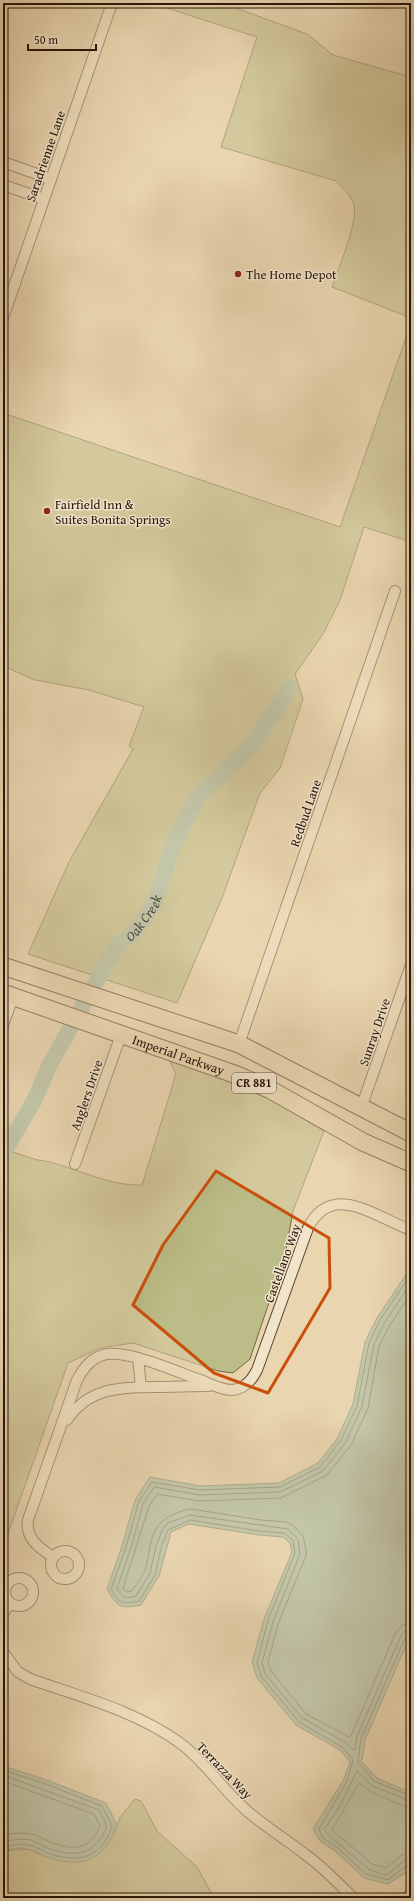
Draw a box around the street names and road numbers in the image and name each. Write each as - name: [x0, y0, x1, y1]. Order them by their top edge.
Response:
- street label: Saradrienne Lane: [21, 108, 70, 204]
- street label: Redbud Lane: [285, 777, 326, 849]
- street label: Sunray Drive: [354, 996, 395, 1069]
- street label: Imperial Parkway: [130, 1030, 227, 1080]
- street label: Anglers Drive: [65, 1057, 107, 1133]
- road number: CR 881: [232, 1073, 276, 1093]
- street label: Castellano Way: [259, 1221, 306, 1305]
- street label: Terrazza Way: [192, 1737, 257, 1804]

